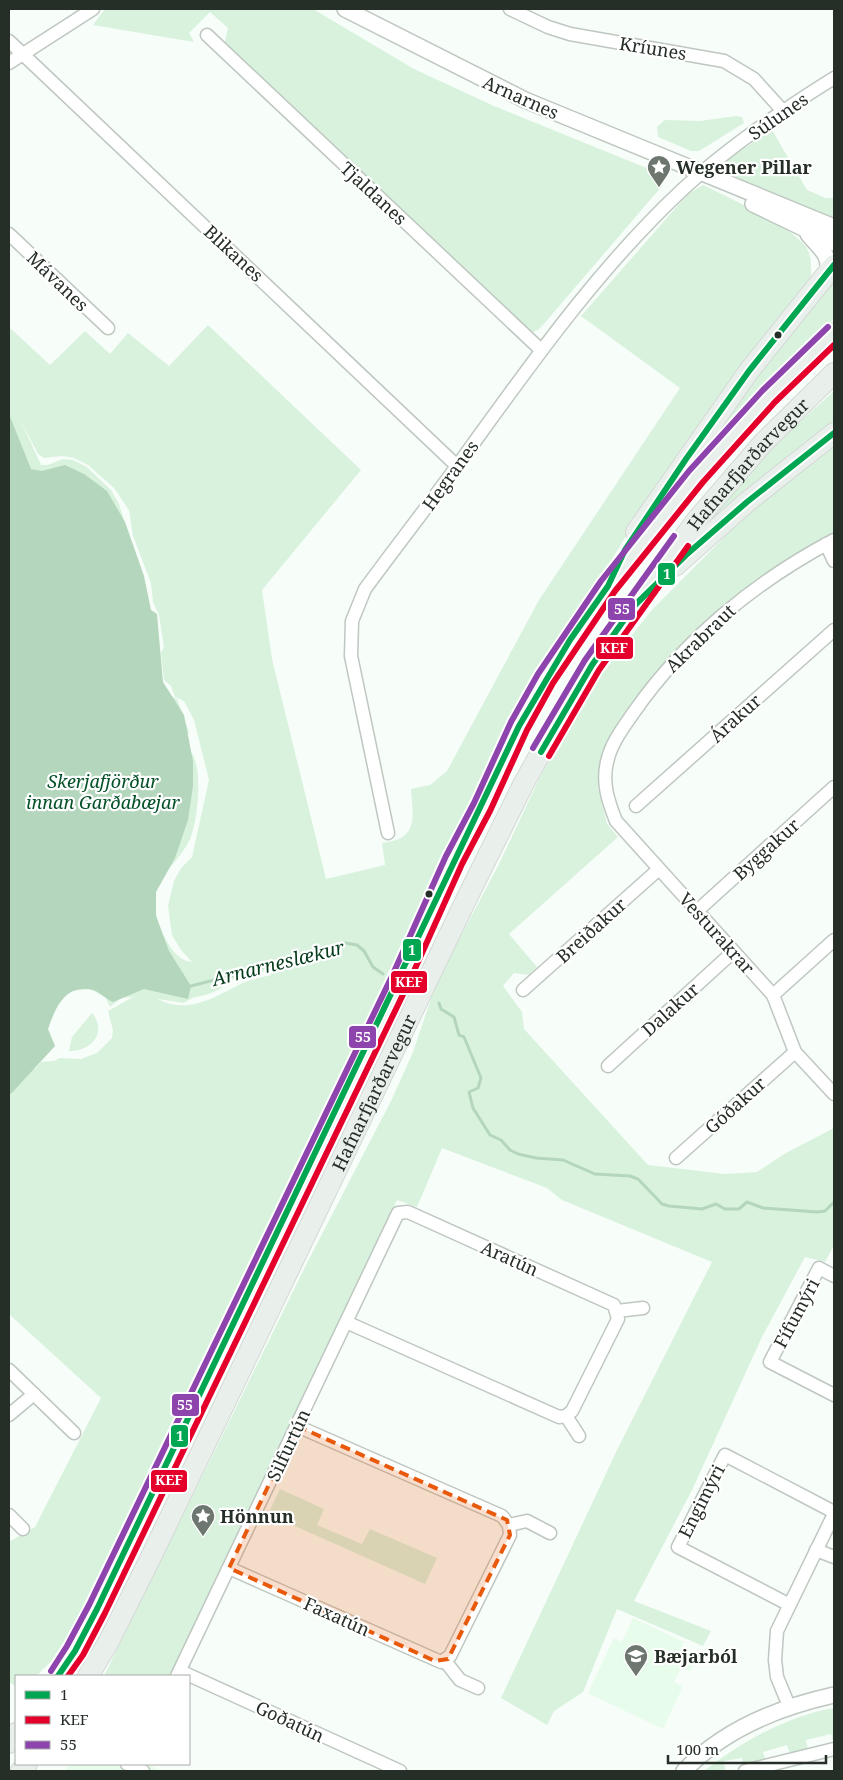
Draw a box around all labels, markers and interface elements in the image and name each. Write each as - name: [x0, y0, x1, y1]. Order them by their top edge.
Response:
- street label: Kríunes: [618, 31, 688, 65]
- street label: Arnarnes: [479, 70, 563, 124]
- street label: Súlunes: [743, 87, 813, 145]
- place icon: Wegener Pillar: [646, 154, 672, 188]
- place label: Wegener Pillar: [676, 155, 812, 179]
- street label: Tjaldanes: [336, 156, 412, 230]
- street label: Blikanes: [199, 219, 269, 287]
- street label: Mávanes: [22, 246, 94, 316]
- unlabelled marker: [773, 330, 783, 340]
- street label: Hafnarfjarðarvegur: [682, 392, 814, 535]
- street label: Hegranes: [416, 435, 484, 515]
- line badge: 1: [657, 562, 676, 586]
- text: 1: [663, 564, 671, 583]
- line badge: 55: [607, 597, 636, 621]
- text: 55: [614, 599, 630, 618]
- street label: Akrabraut: [660, 599, 740, 677]
- line badge: KEF: [595, 636, 634, 660]
- text: KEF: [600, 638, 628, 657]
- street label: Árakur: [704, 688, 766, 747]
- park label: Skerjafjörður innan Garðabæjar: [26, 769, 180, 814]
- street label: Byggakur: [728, 812, 805, 885]
- street label: Vesturakrar: [674, 887, 760, 979]
- unlabelled marker: [424, 889, 434, 899]
- street label: Breiðakur: [551, 892, 632, 968]
- water label: Arnarneslækur: [207, 934, 347, 992]
- line badge: 1: [402, 938, 422, 962]
- text: 1: [408, 940, 416, 959]
- line badge: KEF: [390, 970, 428, 994]
- text: KEF: [395, 972, 423, 991]
- street label: Dalakur: [636, 977, 704, 1041]
- street label: Hafnarfjarðarvegur: [326, 1010, 422, 1175]
- line badge: 55: [348, 1025, 377, 1049]
- text: 55: [355, 1027, 371, 1046]
- street label: Góðakur: [699, 1071, 771, 1139]
- street label: Aratún: [478, 1235, 543, 1281]
- street label: Fífumýri: [768, 1274, 824, 1352]
- line badge: 55: [171, 1393, 200, 1417]
- text: 55: [177, 1395, 193, 1414]
- street label: Silfurtún: [261, 1405, 315, 1485]
- line badge: 1: [170, 1424, 189, 1448]
- text: 1: [176, 1426, 184, 1445]
- street label: Engimýri: [672, 1460, 730, 1542]
- line badge: KEF: [150, 1469, 188, 1493]
- text: KEF: [155, 1470, 183, 1489]
- place icon: Hönnun: [190, 1503, 216, 1537]
- place label: Hönnun: [220, 1504, 294, 1528]
- street label: Faxatún: [300, 1591, 374, 1641]
- school or university icon: Bæjarból: [623, 1643, 649, 1677]
- place label: Bæjarból: [654, 1644, 738, 1668]
- legend: [15, 1675, 190, 1765]
- text: 1: [60, 1684, 68, 1704]
- street label: Goðatún: [252, 1695, 329, 1747]
- text: KEF: [60, 1709, 89, 1729]
- scale bar: [668, 1732, 826, 1764]
- text: 55: [60, 1734, 77, 1754]
- text: 100 m: [676, 1739, 719, 1759]

